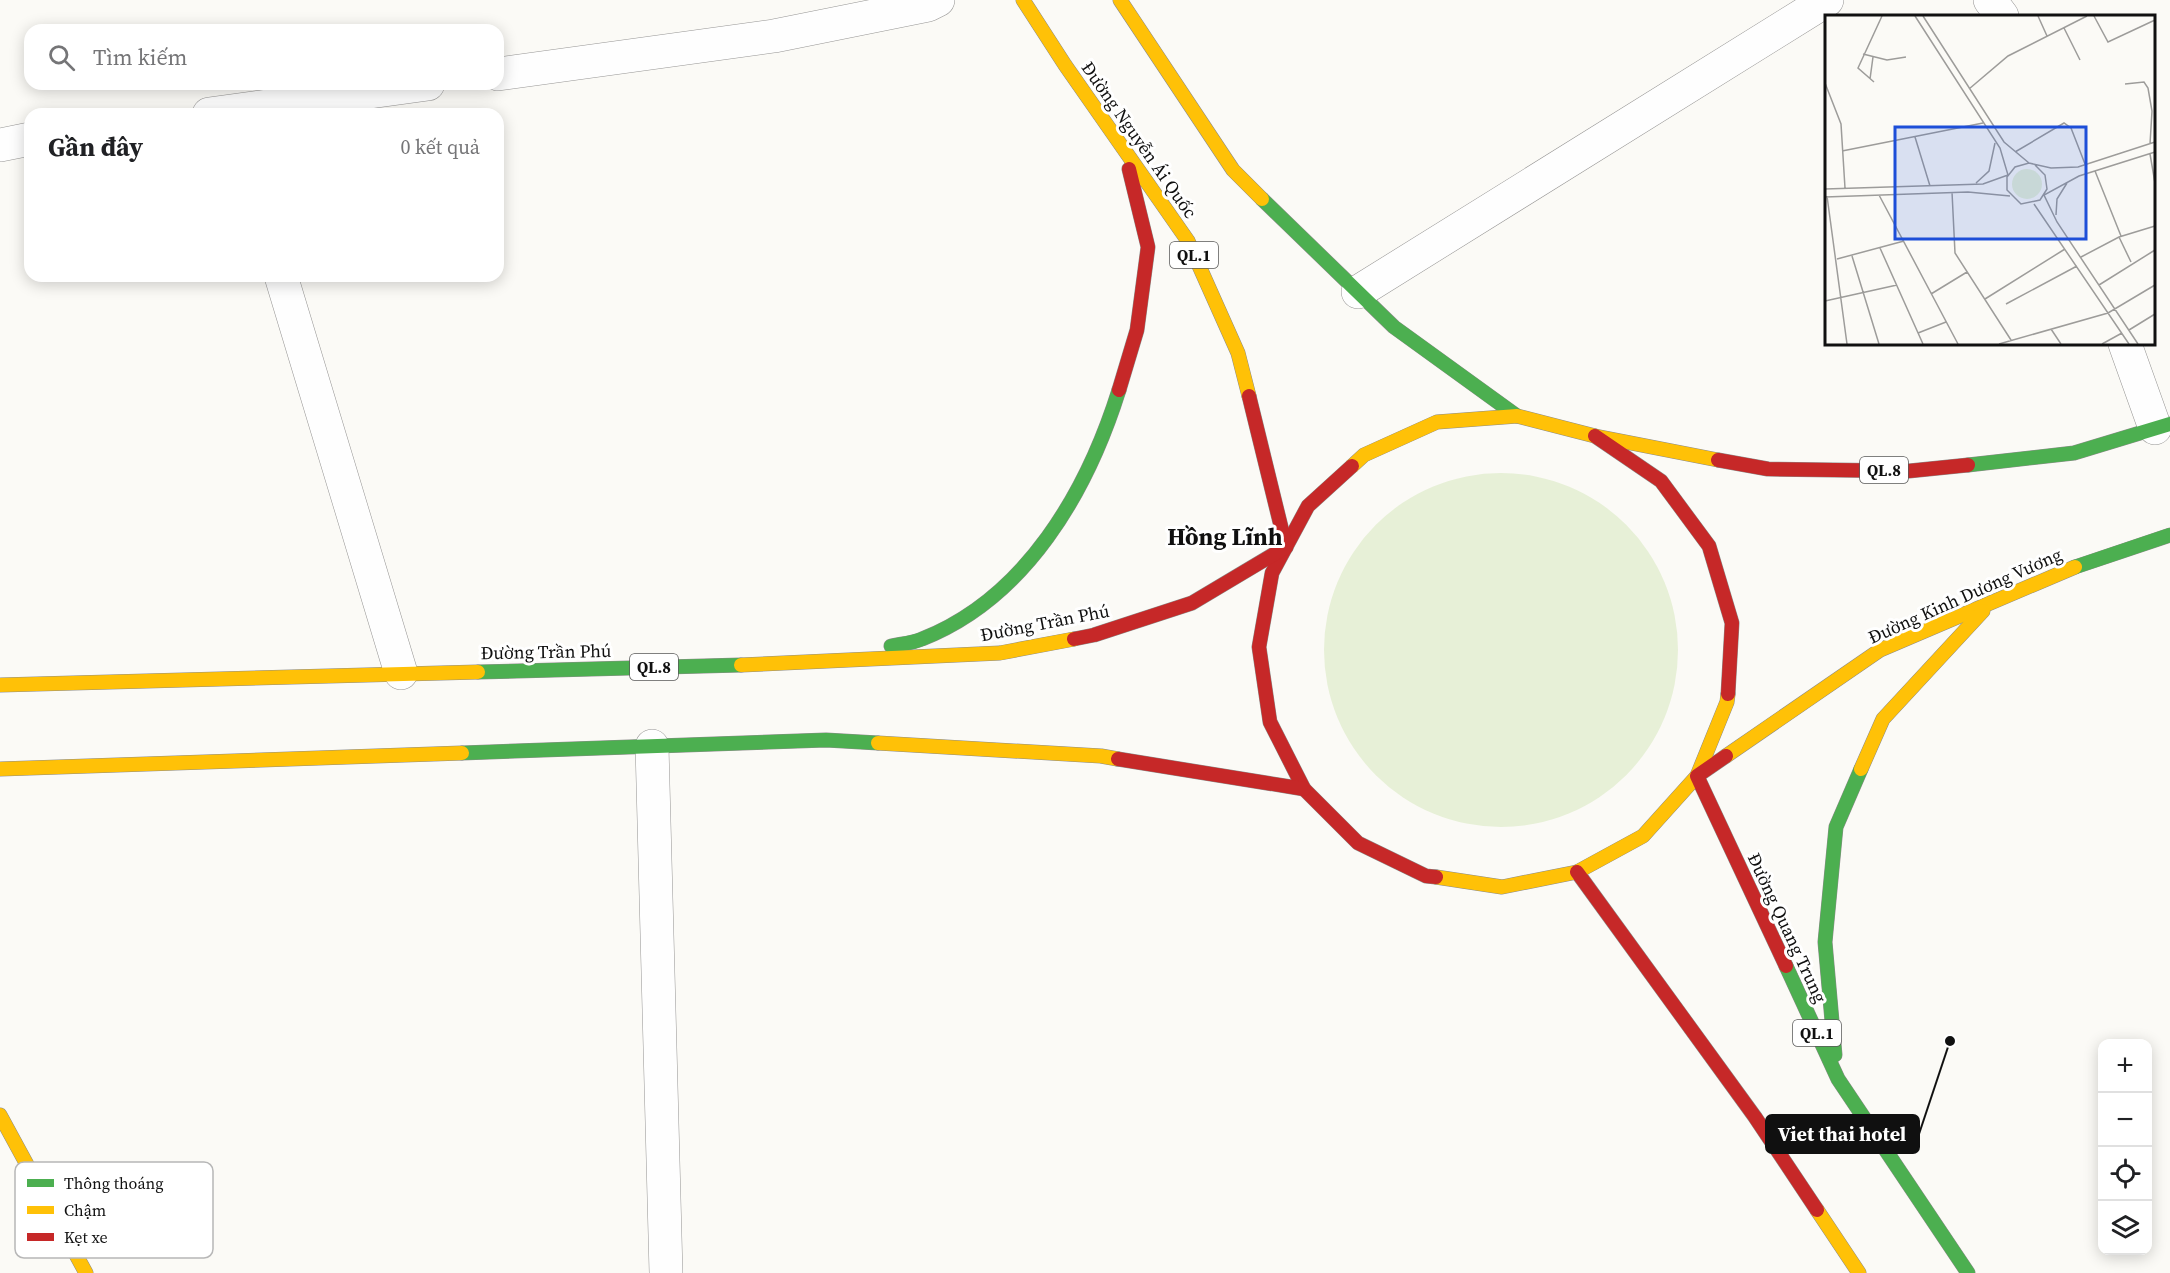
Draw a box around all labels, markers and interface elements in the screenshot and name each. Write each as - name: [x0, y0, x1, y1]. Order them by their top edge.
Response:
- inset map: [1825, 15, 2155, 345]
- search box: [24, 24, 504, 90]
- icon: search: [45, 41, 78, 74]
- text: Tìm kiếm: [93, 42, 187, 72]
- street label: Đường Nguyễn Ái Quốc: [1076, 56, 1203, 223]
- text: Gần đây: [48, 129, 143, 165]
- text: 0 kết quả: [400, 133, 480, 161]
- road number: QL.1: [1170, 242, 1218, 268]
- road number: QL.8: [1860, 457, 1908, 483]
- district label: Hồng Lĩnh: [1167, 520, 1283, 553]
- street label: Đường Kinh Dương Vương: [1864, 542, 2066, 650]
- street label: Đường Trần Phú: [978, 598, 1112, 647]
- street label: Đường Trần Phú: [480, 638, 612, 665]
- road number: QL.8: [630, 654, 678, 680]
- street label: Đường Quang Trung: [1742, 849, 1833, 1007]
- road number: QL.1: [1793, 1020, 1841, 1046]
- map controls: [2098, 1039, 2152, 1255]
- button: +: [2098, 1039, 2152, 1093]
- button: −: [2098, 1093, 2152, 1147]
- callout: Viet thai hotel: [1766, 1115, 1919, 1153]
- text: Viet thai hotel: [1778, 1120, 1906, 1148]
- button: locate: [2098, 1147, 2152, 1201]
- legend: [15, 1162, 213, 1258]
- text: Thông thoáng: [64, 1172, 163, 1194]
- text: Chậm: [64, 1199, 106, 1221]
- button: layers: [2098, 1201, 2152, 1255]
- text: Kẹt xe: [64, 1226, 108, 1248]

